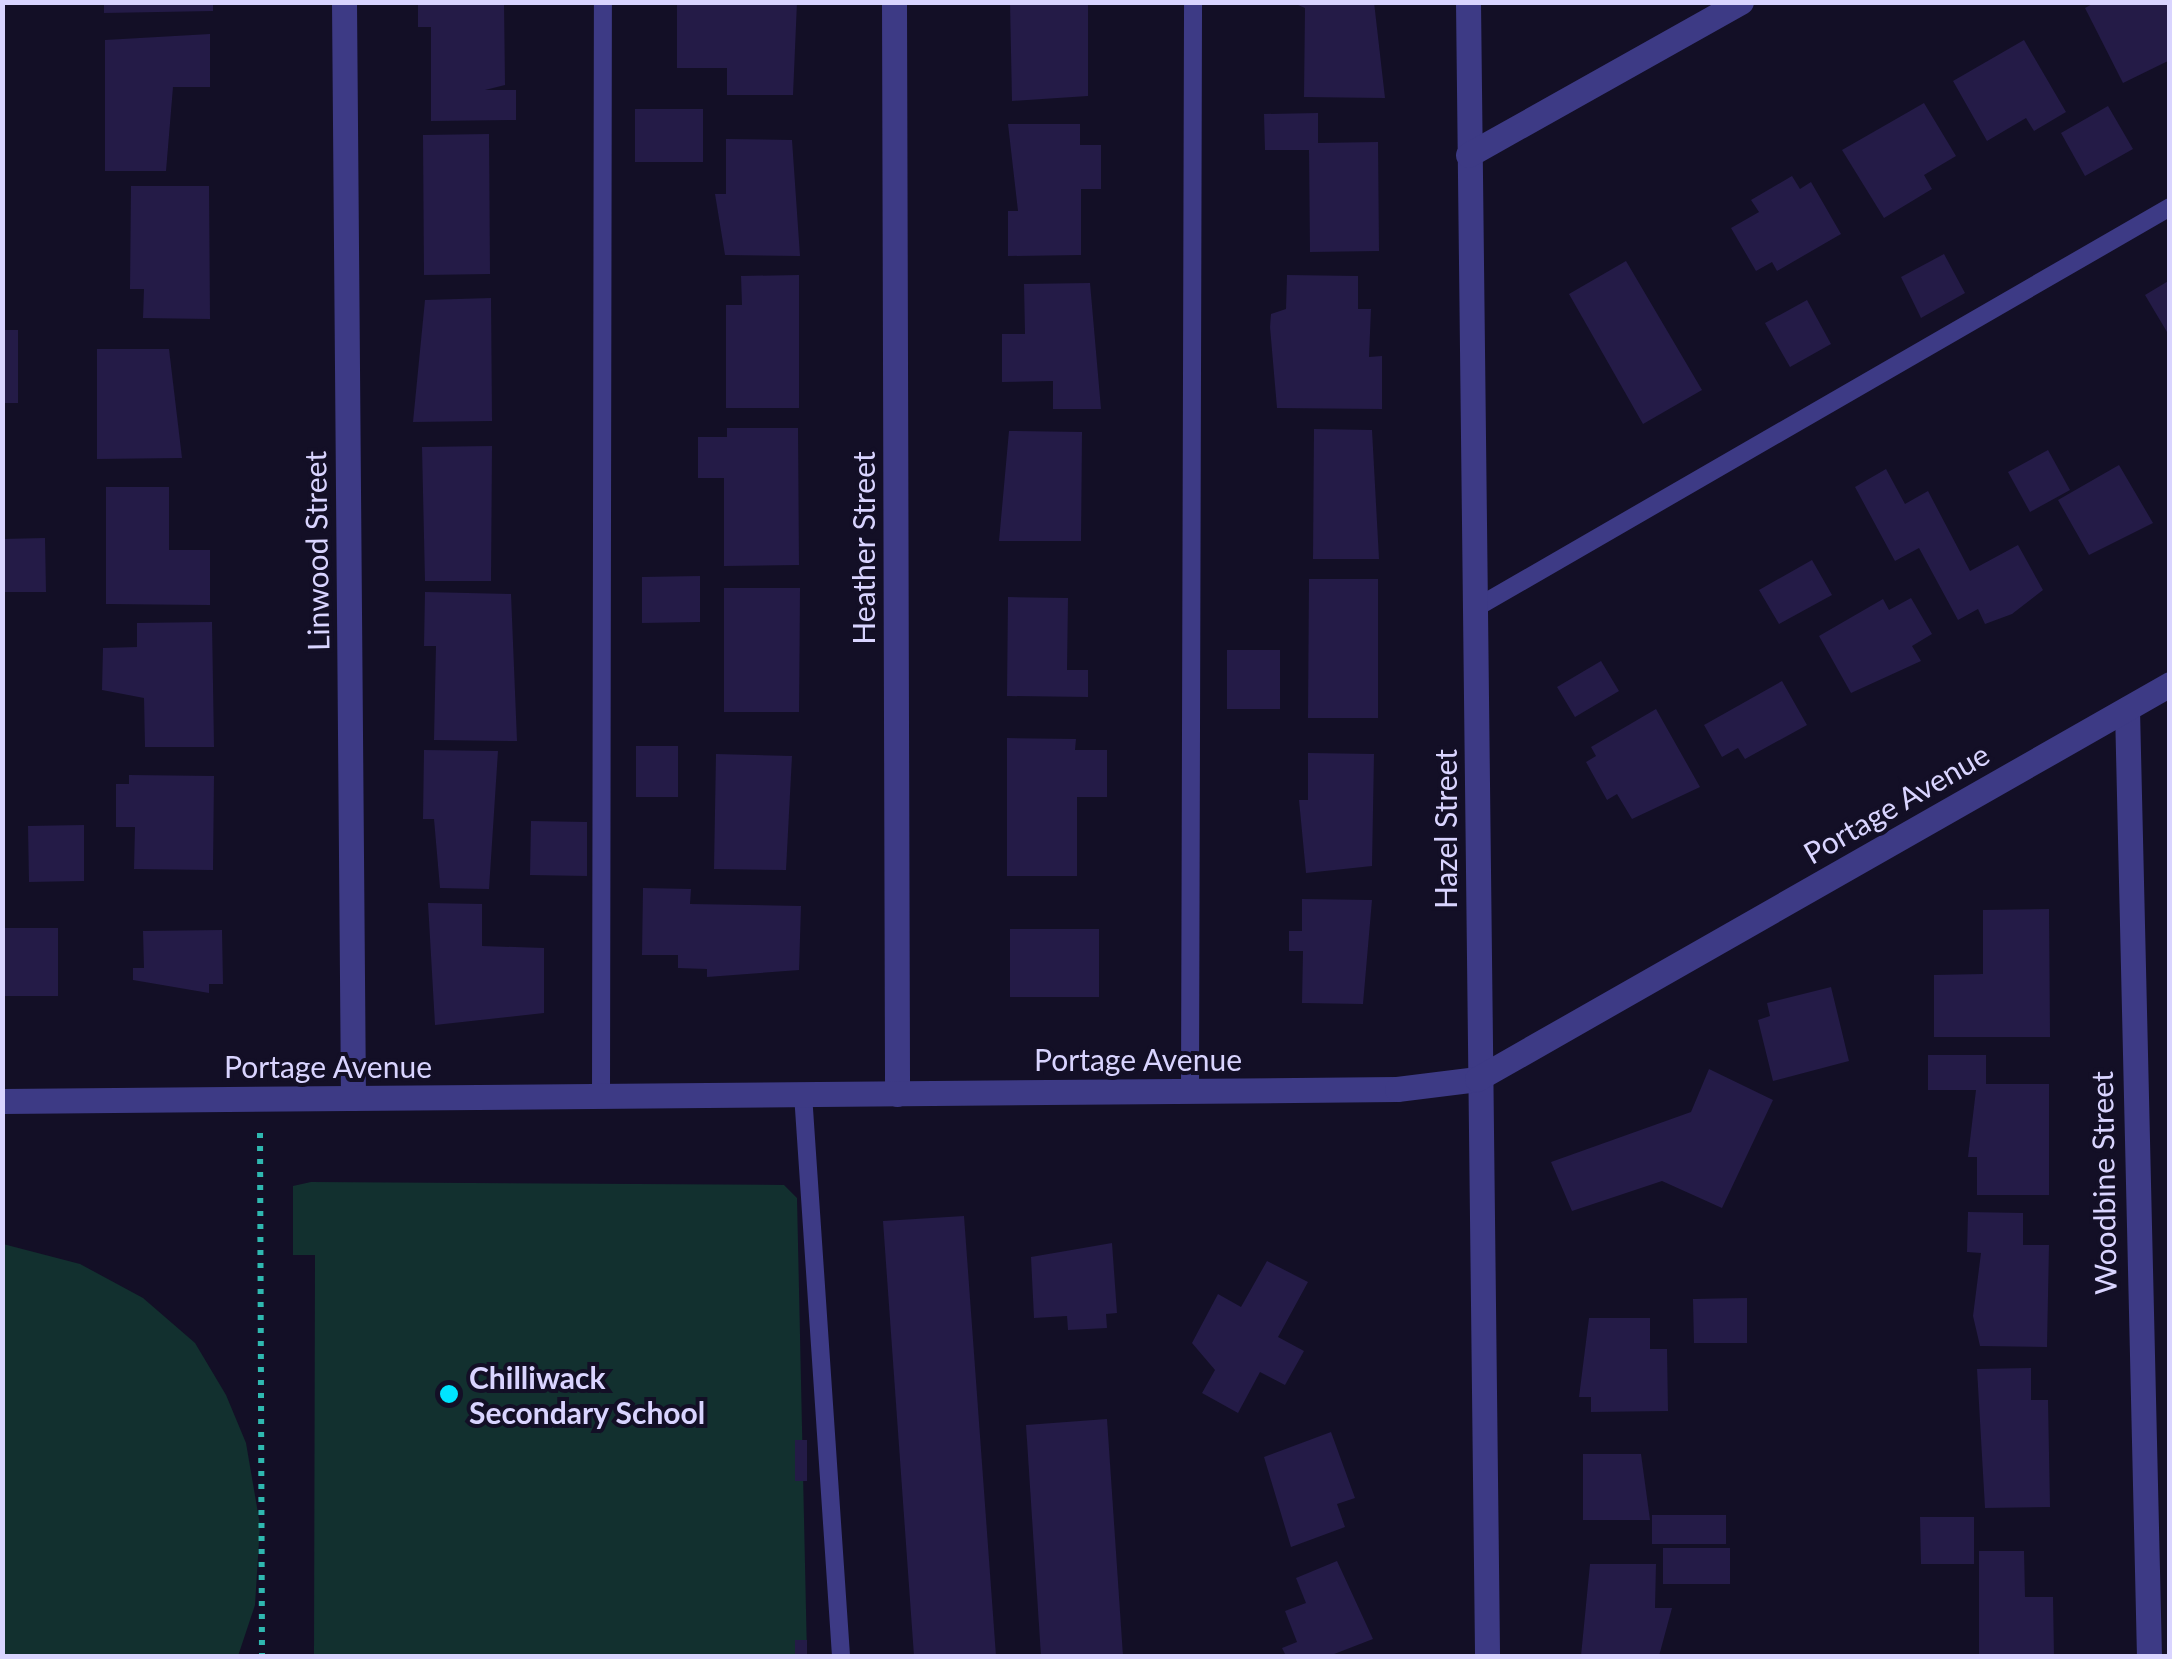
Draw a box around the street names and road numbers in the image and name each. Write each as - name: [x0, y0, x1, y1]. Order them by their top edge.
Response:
- street label: Linwood Street: [296, 451, 336, 651]
- street label: Heather Street: [845, 451, 881, 645]
- street label: Portage Avenue: [1796, 735, 1996, 871]
- street label: Hazel Street: [1427, 749, 1463, 909]
- street label: Portage Avenue: [1033, 1041, 1243, 1077]
- street label: Portage Avenue: [223, 1048, 433, 1084]
- street label: Woodbine Street: [2083, 1071, 2123, 1295]

